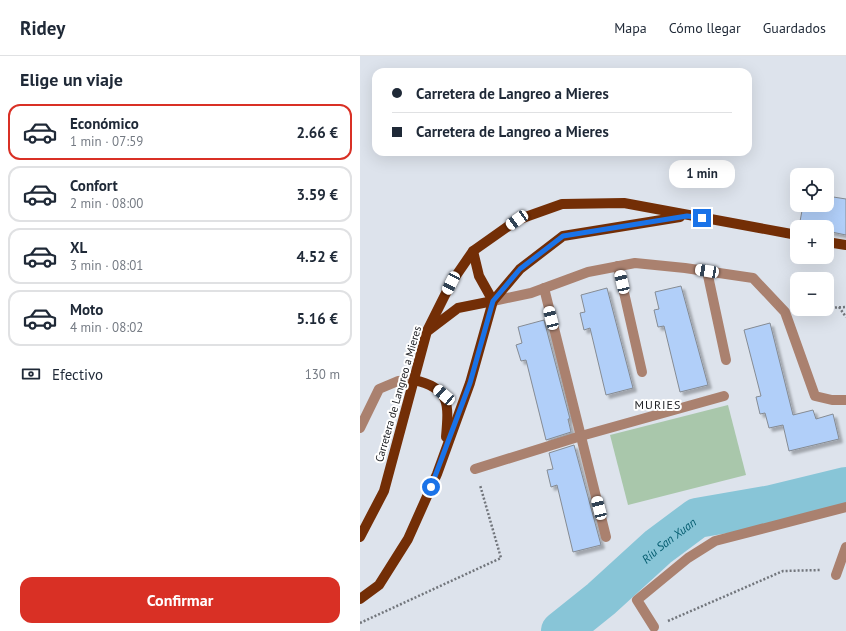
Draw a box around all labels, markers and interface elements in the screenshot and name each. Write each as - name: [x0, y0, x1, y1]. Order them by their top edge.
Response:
- text: Ridey: [20, 16, 65, 40]
- text: Mapa: [614, 19, 647, 37]
- text: Cómo llegar: [669, 19, 741, 37]
- text: Guardados: [763, 19, 826, 37]
- text: Elige un viaje: [20, 68, 123, 91]
- text: Carretera de Langreo a Mieres: [416, 84, 609, 103]
- icon: car: [22, 114, 58, 150]
- text: Económico: [70, 114, 139, 133]
- text: Carretera de Langreo a Mieres: [416, 122, 609, 141]
- text: 2.66 €: [296, 123, 338, 142]
- text: 1 min · 07:59: [70, 133, 143, 150]
- callout: 1 min: [669, 160, 735, 188]
- text: 1 min: [686, 165, 718, 182]
- map controls: [790, 168, 834, 316]
- button: locate: [790, 168, 834, 212]
- icon: car: [22, 176, 58, 212]
- text: Confort: [70, 176, 118, 195]
- text: 3.59 €: [296, 185, 338, 204]
- text: 2 min · 08:00: [70, 195, 143, 212]
- car: [504, 208, 530, 232]
- route end: [693, 209, 711, 227]
- button: +: [790, 220, 834, 264]
- icon: car: [22, 238, 58, 274]
- text: XL: [70, 238, 87, 257]
- text: 4.52 €: [296, 247, 338, 266]
- text: 3 min · 08:01: [70, 257, 143, 274]
- car: [694, 263, 720, 279]
- car: [613, 269, 631, 295]
- car: [440, 270, 462, 296]
- button: −: [790, 272, 834, 316]
- icon: car: [22, 300, 58, 336]
- text: Moto: [70, 300, 103, 319]
- car: [542, 305, 560, 331]
- text: 5.16 €: [296, 309, 338, 328]
- text: 4 min · 08:02: [70, 319, 143, 336]
- street label: Carretera de Langreo a Mieres: [372, 324, 424, 464]
- icon: cash: [20, 363, 42, 385]
- text: Efectivo: [52, 365, 103, 384]
- text: 130 m: [305, 366, 340, 383]
- car: [431, 383, 457, 407]
- district label: MURIES: [635, 397, 681, 412]
- route start: [422, 478, 440, 496]
- car: [590, 495, 608, 521]
- water label: Ríu San Xuan: [638, 514, 699, 566]
- button: Confirmar: [20, 577, 340, 623]

